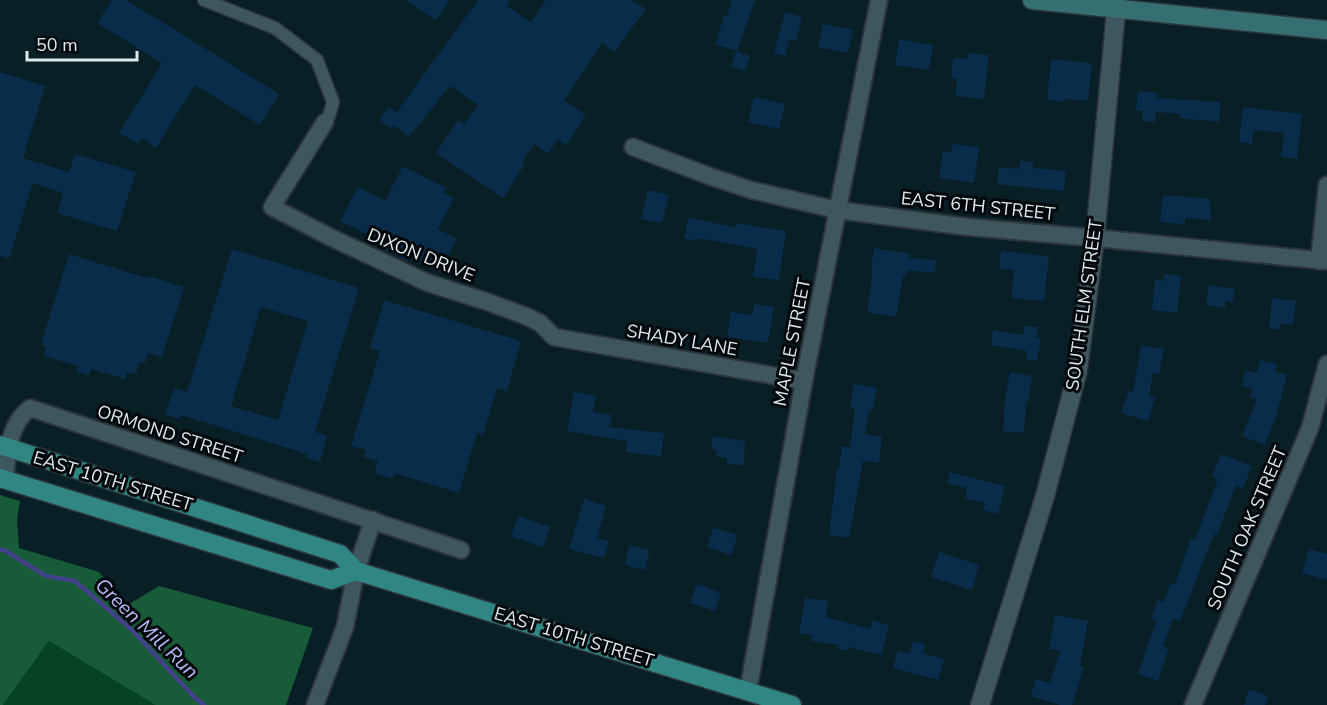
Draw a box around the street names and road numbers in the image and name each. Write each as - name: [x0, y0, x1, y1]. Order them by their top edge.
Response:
- street label: EAST 6TH STREET: [900, 186, 1056, 226]
- street label: SOUTH ELM STREET: [1060, 218, 1108, 392]
- street label: DIXON DRIVE: [364, 223, 478, 287]
- street label: MAPLE STREET: [768, 276, 816, 408]
- street label: SHADY LANE: [625, 318, 739, 362]
- street label: ORMOND STREET: [94, 399, 246, 469]
- street label: SOUTH OAK STREET: [1202, 443, 1292, 613]
- street label: EAST 10TH STREET: [30, 445, 196, 517]
- street label: EAST 10TH STREET: [491, 601, 657, 673]

